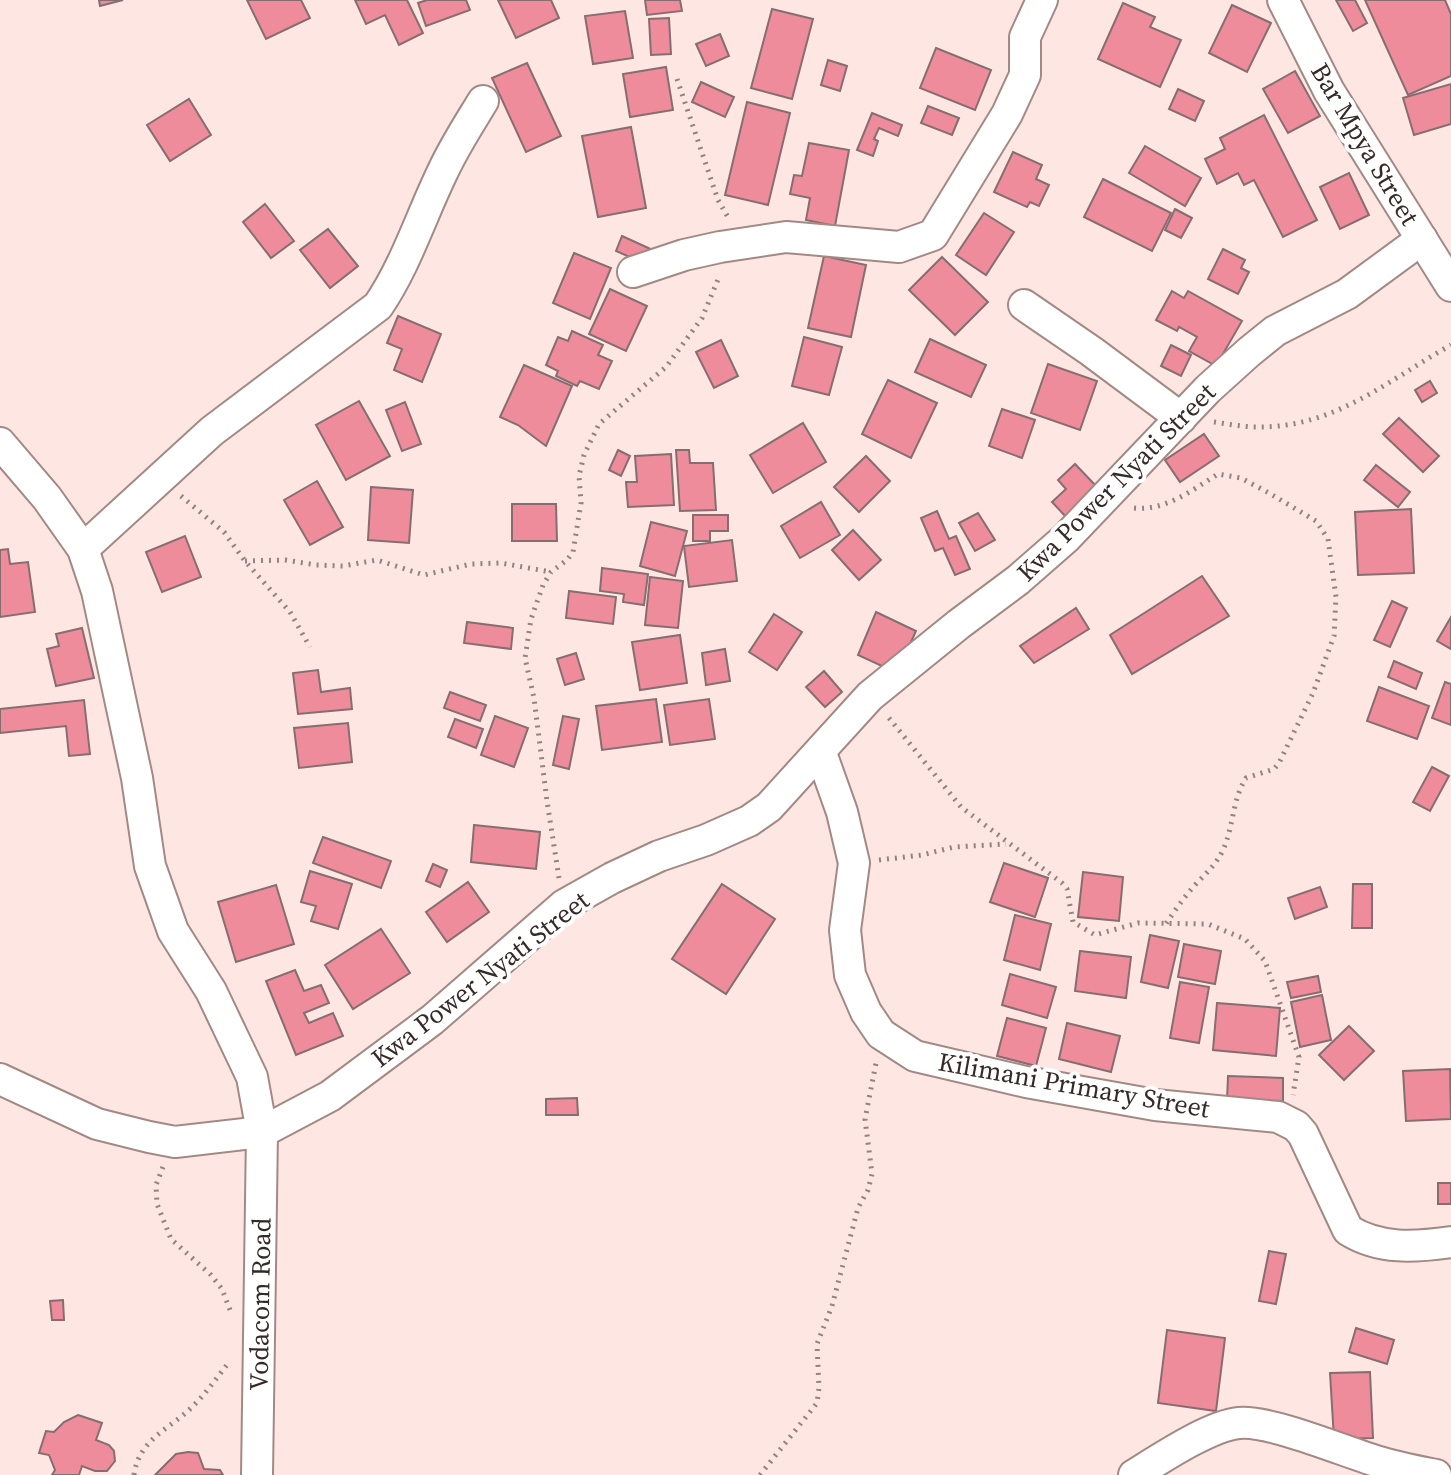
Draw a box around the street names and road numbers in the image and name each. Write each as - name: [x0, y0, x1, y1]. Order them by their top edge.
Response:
- street label: Bar Mpya Street: [1302, 56, 1428, 232]
- street label: Kwa Power Nyati Street: [1009, 374, 1224, 589]
- street label: Kwa Power Nyati Street: [364, 882, 597, 1076]
- street label: Kilimani Primary Street: [936, 1043, 1213, 1127]
- street label: Vodacom Road: [240, 1217, 280, 1391]

